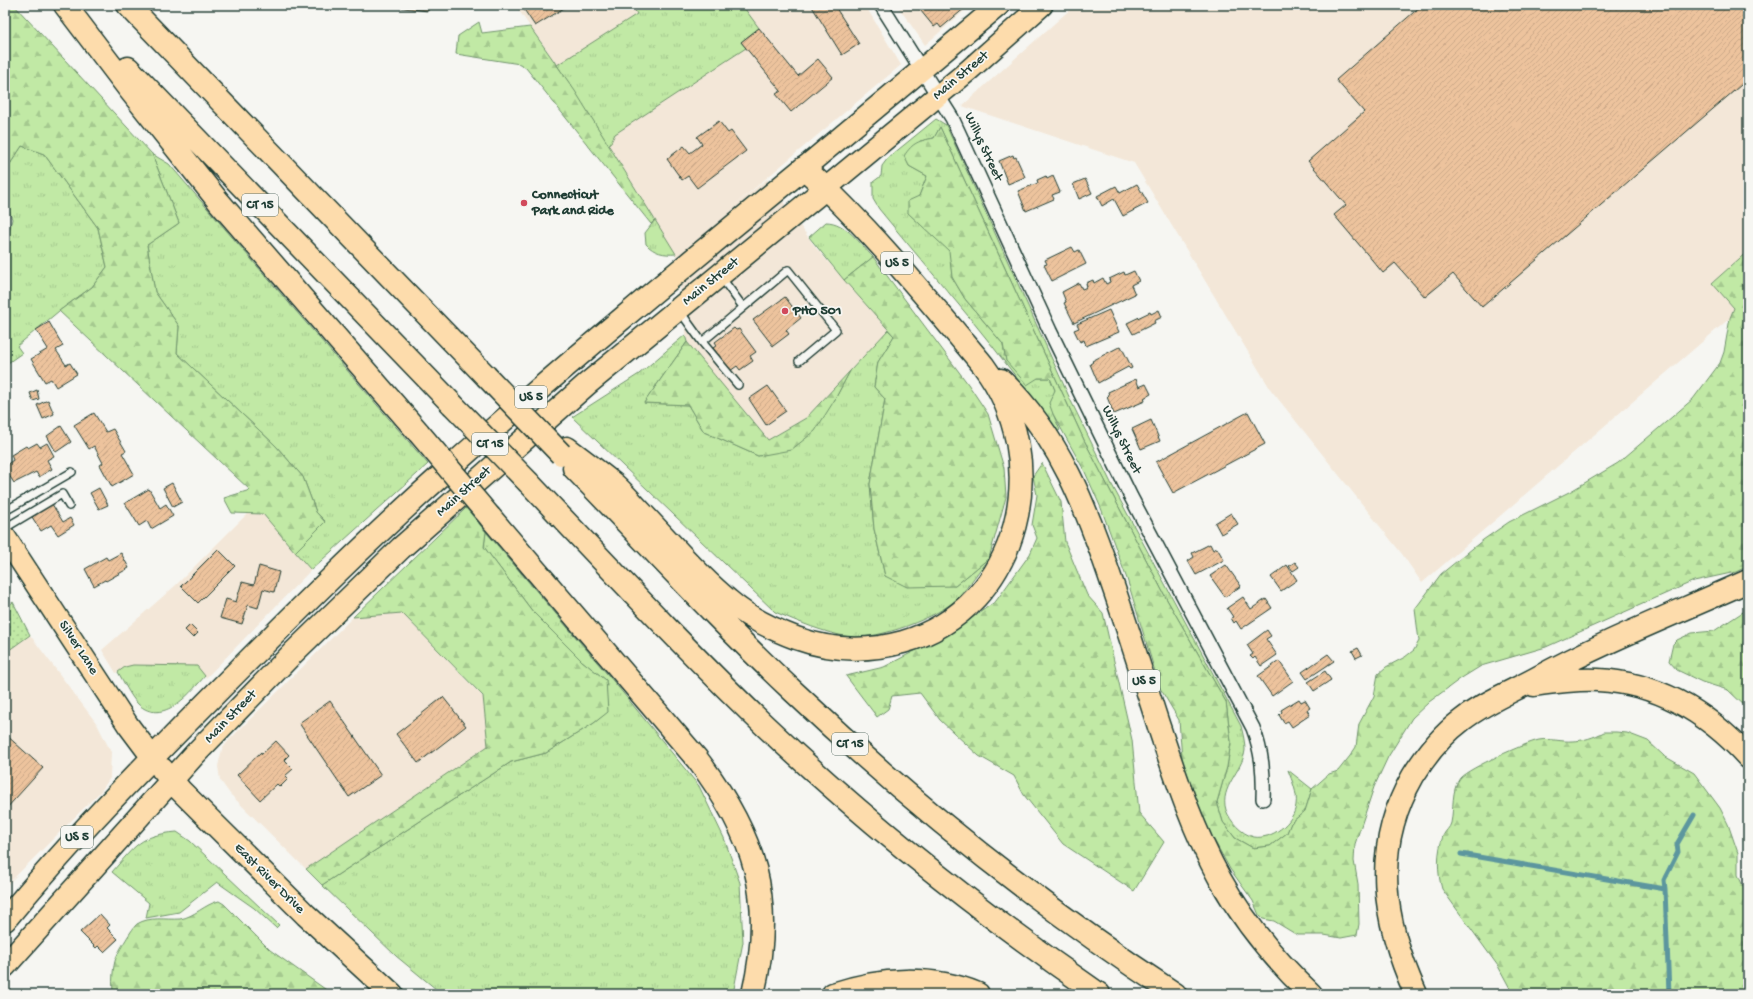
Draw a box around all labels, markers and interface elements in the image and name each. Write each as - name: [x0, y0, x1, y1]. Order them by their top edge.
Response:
- street label: Main Street: [930, 47, 993, 104]
- street label: Willys Street: [960, 110, 1007, 185]
- place label: Connecticut Park and Ride: [531, 187, 615, 220]
- road number: CT 15: [242, 194, 278, 216]
- marker: Connecticut Park and Ride: [519, 198, 529, 208]
- road number: US 5: [881, 252, 913, 274]
- street label: Main Street: [679, 253, 744, 310]
- place label: PHO 501: [792, 303, 842, 320]
- marker: PHO 501: [780, 306, 790, 316]
- road number: US 5: [515, 386, 547, 408]
- street label: Willys Street: [1097, 403, 1145, 478]
- road number: CT 15: [472, 433, 508, 455]
- street label: Main Street: [433, 462, 496, 521]
- street label: Silver Lane: [54, 618, 102, 679]
- road number: US 5: [1128, 670, 1160, 692]
- street label: Main Street: [201, 686, 262, 747]
- road number: CT 15: [832, 733, 868, 755]
- road number: US 5: [61, 826, 93, 848]
- street label: East River Drive: [230, 840, 309, 919]

